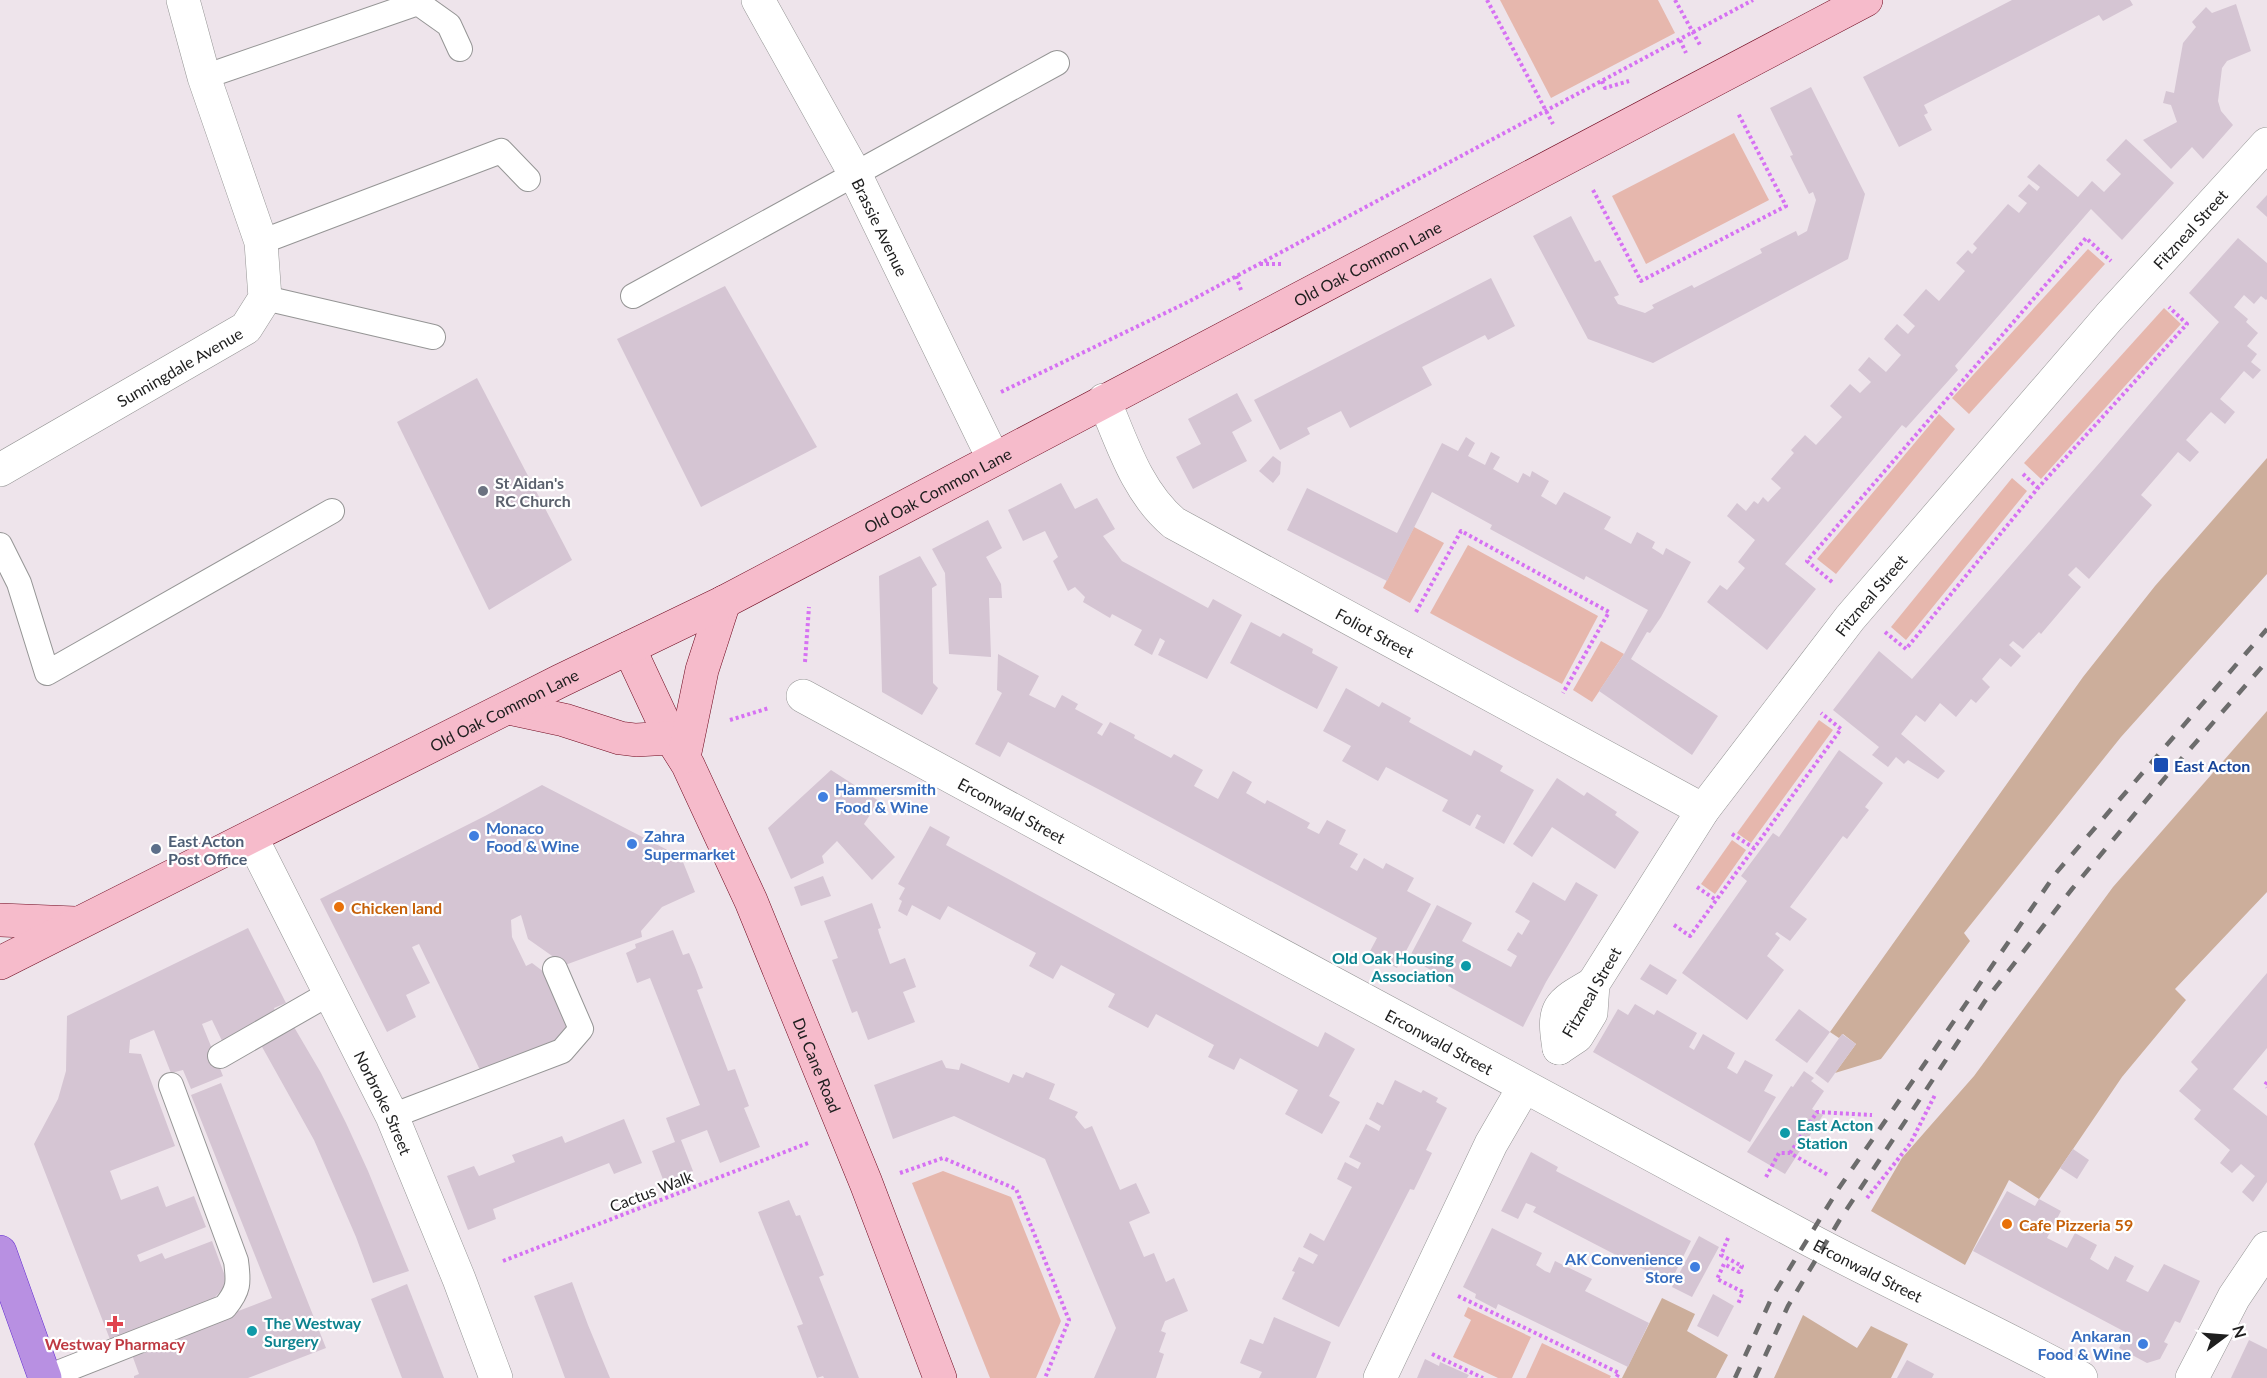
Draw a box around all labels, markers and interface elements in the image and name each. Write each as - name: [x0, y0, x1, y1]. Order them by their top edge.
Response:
- street label: Brassie Avenue: [849, 175, 913, 279]
- street label: Fitzneal Street: [2148, 185, 2231, 272]
- street label: Old Oak Common Lane: [1290, 216, 1444, 310]
- street label: Sunningdale Avenue: [113, 323, 246, 410]
- street label: Old Oak Common Lane: [860, 443, 1014, 536]
- place label: St Aidan's RC Church: [495, 473, 571, 510]
- marker: St Aidan's RC Church: [476, 484, 490, 498]
- street label: Fitzneal Street: [1830, 550, 1910, 640]
- street label: Foliot Street: [1333, 603, 1418, 661]
- street label: Old Oak Common Lane: [426, 664, 581, 755]
- marker: East Acton: [2152, 756, 2170, 774]
- place label: East Acton: [2174, 756, 2250, 775]
- street label: Erconwald Street: [955, 773, 1069, 847]
- place label: Hammersmith Food & Wine: [835, 779, 936, 816]
- marker: Hammersmith Food & Wine: [816, 790, 830, 804]
- place label: Monaco Food & Wine: [486, 818, 580, 855]
- place label: Zahra Supermarket: [644, 826, 735, 863]
- marker: Monaco Food & Wine: [467, 829, 481, 843]
- place label: East Acton Post Office: [168, 831, 248, 868]
- marker: Zahra Supermarket: [625, 837, 639, 851]
- marker: East Acton Post Office: [149, 842, 163, 856]
- place label: Chicken land: [351, 898, 442, 917]
- marker: Chicken land: [332, 900, 346, 914]
- street label: Fitzneal Street: [1557, 943, 1625, 1041]
- place label: Old Oak Housing Association: [1332, 948, 1455, 985]
- marker: Old Oak Housing Association: [1459, 959, 1473, 973]
- street label: Erconwald Street: [1382, 1004, 1497, 1078]
- street label: Du Cane Road: [790, 1015, 846, 1115]
- street label: Norbroke Street: [351, 1047, 416, 1158]
- place label: East Acton Station: [1797, 1115, 1873, 1152]
- marker: East Acton Station: [1778, 1126, 1792, 1140]
- street label: Cactus Walk: [607, 1166, 696, 1216]
- place label: Cafe Pizzeria 59: [2019, 1215, 2133, 1234]
- marker: Cafe Pizzeria 59: [2000, 1217, 2014, 1231]
- street label: Erconwald Street: [1811, 1234, 1926, 1305]
- place label: AK Convenience Store: [1564, 1249, 1683, 1286]
- marker: AK Convenience Store: [1688, 1260, 1702, 1274]
- north arrow: [2195, 1306, 2255, 1366]
- place label: The Westway Surgery: [264, 1313, 362, 1350]
- marker: Westway Pharmacy: [108, 1317, 122, 1331]
- text: N: [2229, 1323, 2251, 1340]
- marker: The Westway Surgery: [245, 1324, 259, 1338]
- place label: Ankaran Food & Wine: [2038, 1326, 2131, 1363]
- place label: Westway Pharmacy: [45, 1334, 186, 1353]
- marker: Ankaran Food & Wine: [2136, 1337, 2150, 1351]

